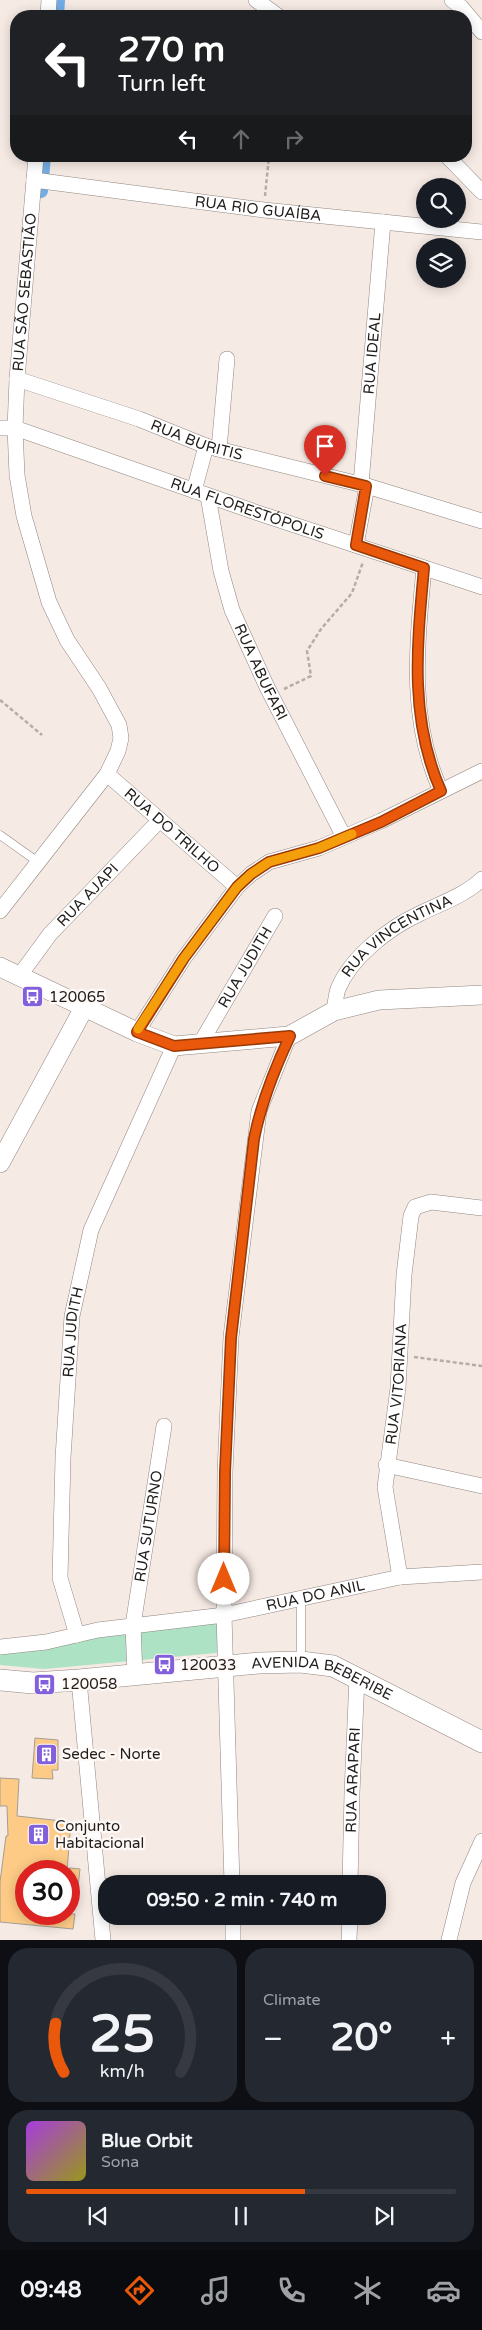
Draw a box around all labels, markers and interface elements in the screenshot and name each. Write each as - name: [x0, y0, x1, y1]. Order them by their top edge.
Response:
- text: 270 m: [118, 29, 225, 71]
- icon: left: [35, 30, 100, 95]
- text: Turn left: [118, 71, 206, 97]
- icon: left: [174, 125, 202, 153]
- icon: ahead: [227, 125, 255, 153]
- icon: right: [280, 125, 308, 153]
- map controls: [416, 178, 466, 288]
- button: search: [416, 178, 466, 228]
- street label: RUA RIO GUAÍBA: [194, 192, 322, 225]
- street label: RUA SÃO SEBASTIÃO: [9, 212, 40, 372]
- button: layers: [416, 238, 466, 288]
- street label: RUA IDEAL: [360, 312, 384, 395]
- street label: RUA BURITIS: [148, 416, 245, 464]
- pin: [304, 425, 346, 476]
- icon: arrive: [311, 432, 339, 460]
- street label: RUA FLORESTÓPOLIS: [168, 474, 326, 543]
- street label: RUA ABUFARI: [230, 621, 291, 723]
- street label: RUA DO TRILHO: [121, 784, 223, 877]
- street label: RUA AJAPI: [53, 860, 122, 930]
- street label: RUA VINCENTINA: [338, 891, 455, 980]
- street label: RUA JUDITH: [214, 923, 276, 1011]
- bus stop icon: 120065: [21, 985, 45, 1009]
- place label: 120065: [49, 988, 106, 1006]
- street label: RUA JUDITH: [59, 1285, 87, 1378]
- street label: RUA VITORIANA: [382, 1323, 410, 1446]
- street label: RUA SUTURNO: [131, 1469, 166, 1583]
- position arrow: [197, 1552, 249, 1604]
- street label: RUA DO ANIL: [264, 1576, 367, 1615]
- bus stop icon: 120033: [152, 1653, 176, 1677]
- street label: AVENIDA BEBERIBE: [250, 1653, 396, 1704]
- place label: 120033: [180, 1656, 237, 1674]
- bus stop icon: 120058: [33, 1672, 57, 1696]
- place label: 120058: [61, 1675, 118, 1693]
- street label: RUA ARAPARI: [342, 1727, 364, 1833]
- building icon: Sedec - Norte: [34, 1742, 58, 1766]
- place label: Sedec - Norte: [62, 1745, 160, 1763]
- place label: Conjunto Habitacional: [55, 1817, 144, 1852]
- building icon: Conjunto Habitacional: [27, 1823, 51, 1847]
- speed limit sign: 30: [15, 1860, 80, 1925]
- text: 09:50 · 2 min · 740 m: [146, 1889, 338, 1911]
- text: Climate: [263, 1990, 321, 2010]
- text: 25: [90, 2003, 155, 2066]
- text: 20°: [331, 2015, 393, 2061]
- text: −: [263, 2022, 283, 2056]
- text: +: [440, 2022, 456, 2056]
- text: km/h: [100, 2061, 145, 2082]
- text: Blue Orbit: [101, 2130, 193, 2152]
- text: Sona: [101, 2152, 139, 2172]
- icon: previous: [84, 2202, 112, 2230]
- icon: pause: [227, 2202, 255, 2230]
- icon: next: [370, 2202, 398, 2230]
- icon: directions: [122, 2273, 157, 2308]
- icon: music: [198, 2273, 233, 2308]
- icon: phone: [274, 2273, 309, 2308]
- icon: climate: [350, 2273, 385, 2308]
- icon: car: [426, 2273, 461, 2308]
- text: 09:48: [21, 2277, 81, 2303]

